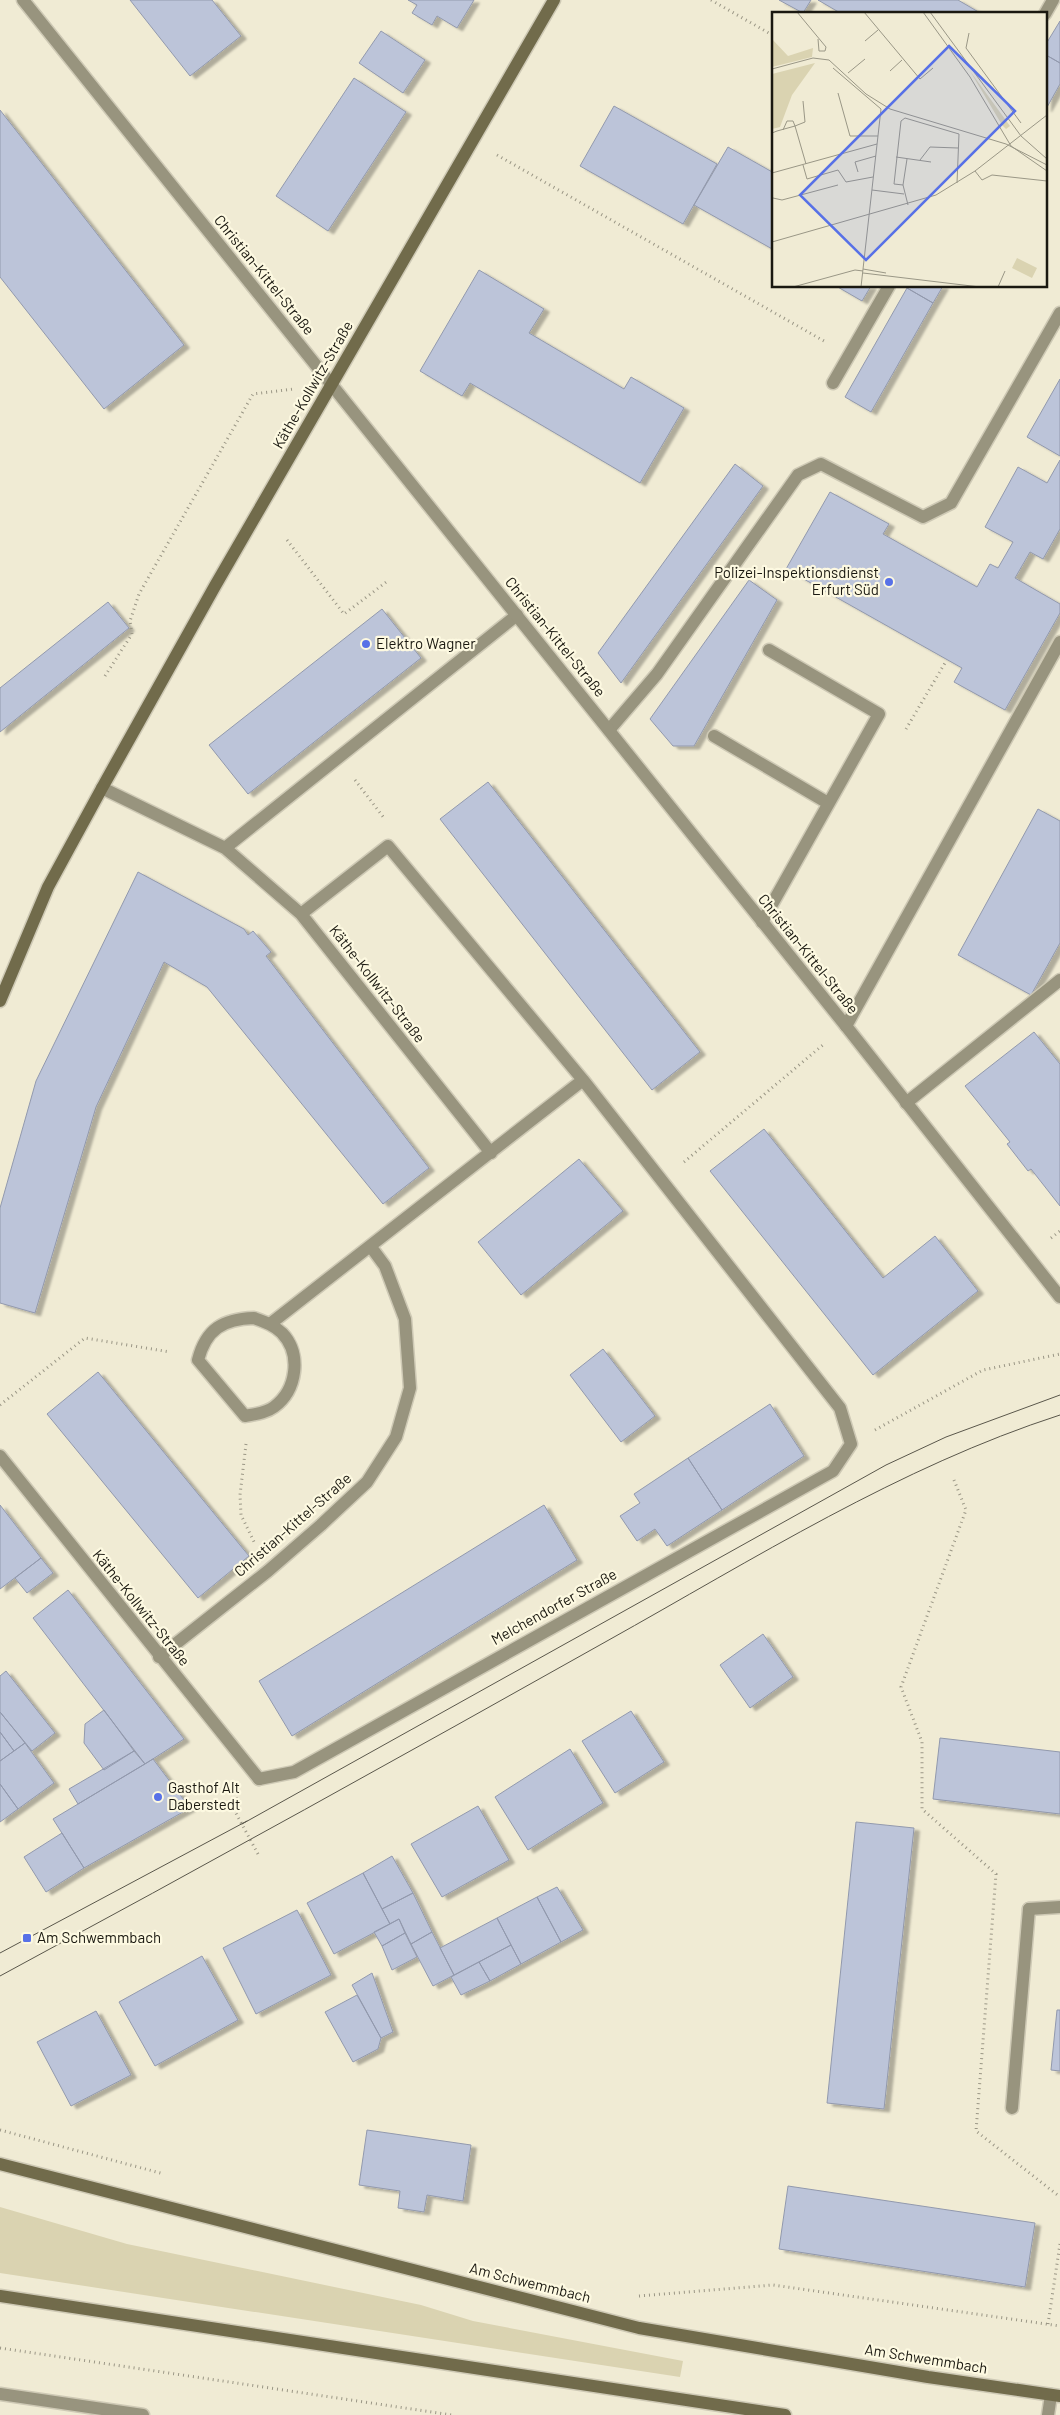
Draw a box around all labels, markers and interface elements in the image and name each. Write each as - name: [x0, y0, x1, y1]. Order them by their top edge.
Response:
- inset map: [772, 12, 1048, 288]
- street label: Christian-Kittel-Straße: [211, 211, 319, 338]
- street label: Käthe-Kollwitz-Straße: [268, 317, 356, 452]
- place label: Polizei-Inspektionsdienst Erfurt Süd: [714, 563, 879, 598]
- street label: Christian-Kittel-Straße: [502, 573, 610, 700]
- marker: Polizei-Inspektionsdienst Erfurt Süd: [883, 576, 895, 588]
- place label: Elektro Wagner: [376, 634, 476, 652]
- marker: Elektro Wagner: [360, 638, 372, 650]
- street label: Christian-Kittel-Straße: [755, 890, 863, 1017]
- street label: Käthe-Kollwitz-Straße: [326, 921, 429, 1046]
- street label: Christian-Kittel-Straße: [230, 1468, 355, 1580]
- street label: Käthe-Kollwitz-Straße: [89, 1546, 194, 1669]
- street label: Melchendorfer Straße: [488, 1564, 619, 1648]
- place label: Gasthof Alt Daberstedt: [168, 1778, 240, 1813]
- marker: Gasthof Alt Daberstedt: [152, 1791, 164, 1803]
- place label: Am Schwemmbach: [37, 1928, 161, 1946]
- marker: Am Schwemmbach: [21, 1932, 33, 1944]
- street label: Am Schwemmbach: [468, 2258, 593, 2306]
- street label: Am Schwemmbach: [863, 2339, 989, 2377]

